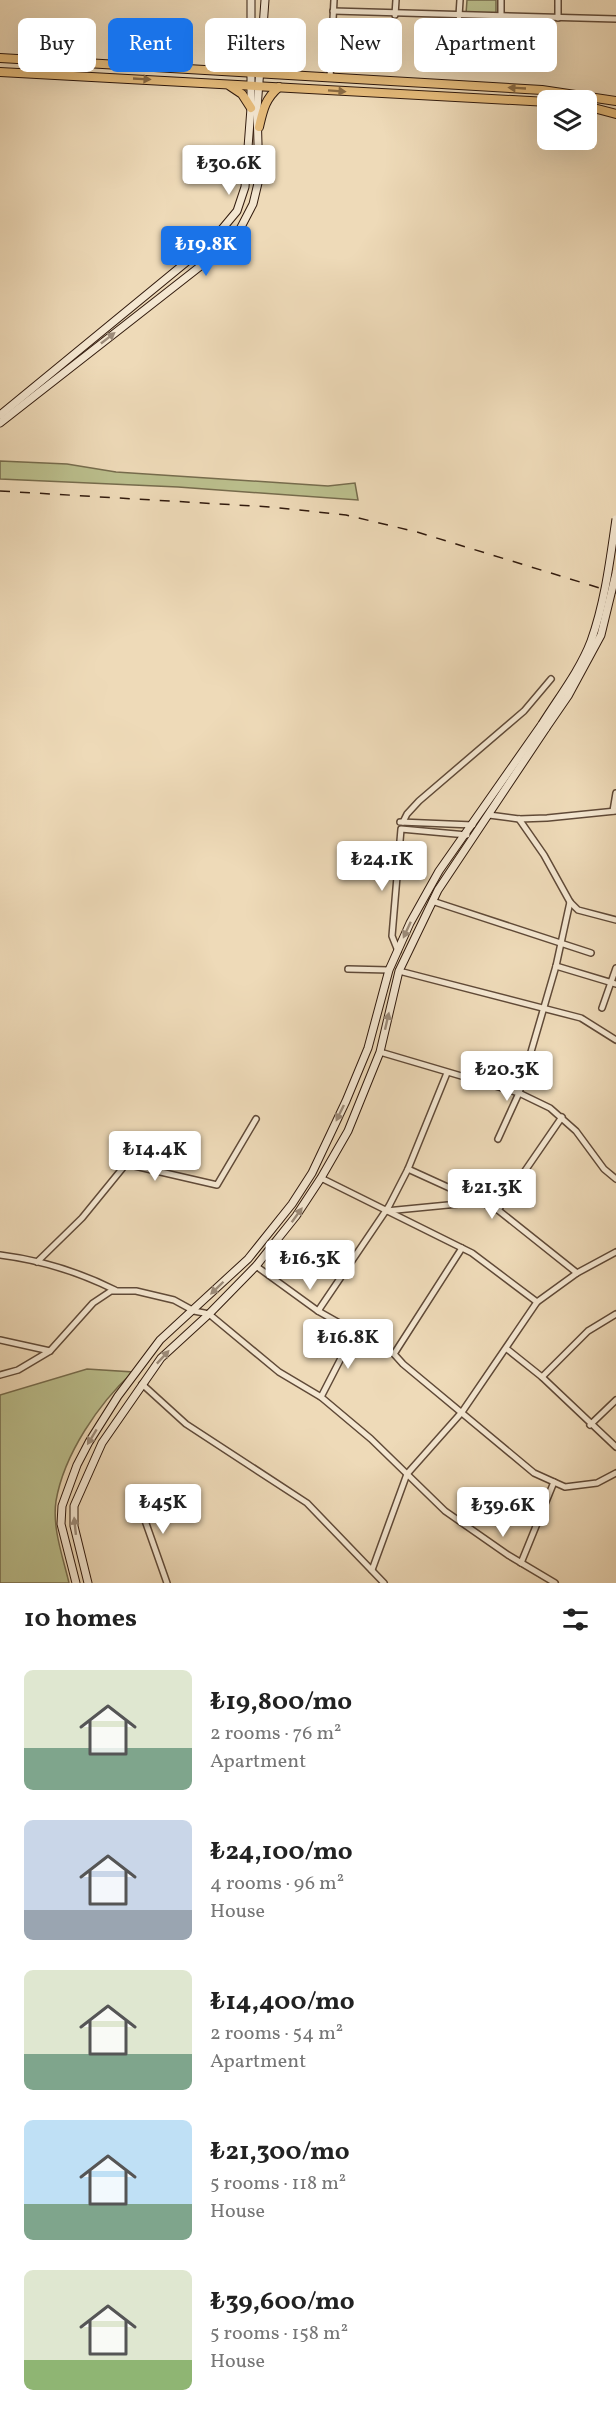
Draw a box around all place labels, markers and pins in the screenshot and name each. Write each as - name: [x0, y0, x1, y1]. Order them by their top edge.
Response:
- pin: ₺30.6K: [180, 145, 278, 196]
- pin: ₺19.8K: [157, 226, 255, 277]
- pin: ₺24.1K: [333, 841, 431, 892]
- pin: ₺20.3K: [458, 1051, 556, 1102]
- pin: ₺14.4K: [106, 1131, 204, 1182]
- pin: ₺21.3K: [443, 1169, 541, 1220]
- pin: ₺16.3K: [261, 1240, 359, 1291]
- pin: ₺16.8K: [299, 1319, 397, 1370]
- pin: ₺45K: [127, 1484, 199, 1535]
- pin: ₺39.6K: [454, 1487, 552, 1538]

